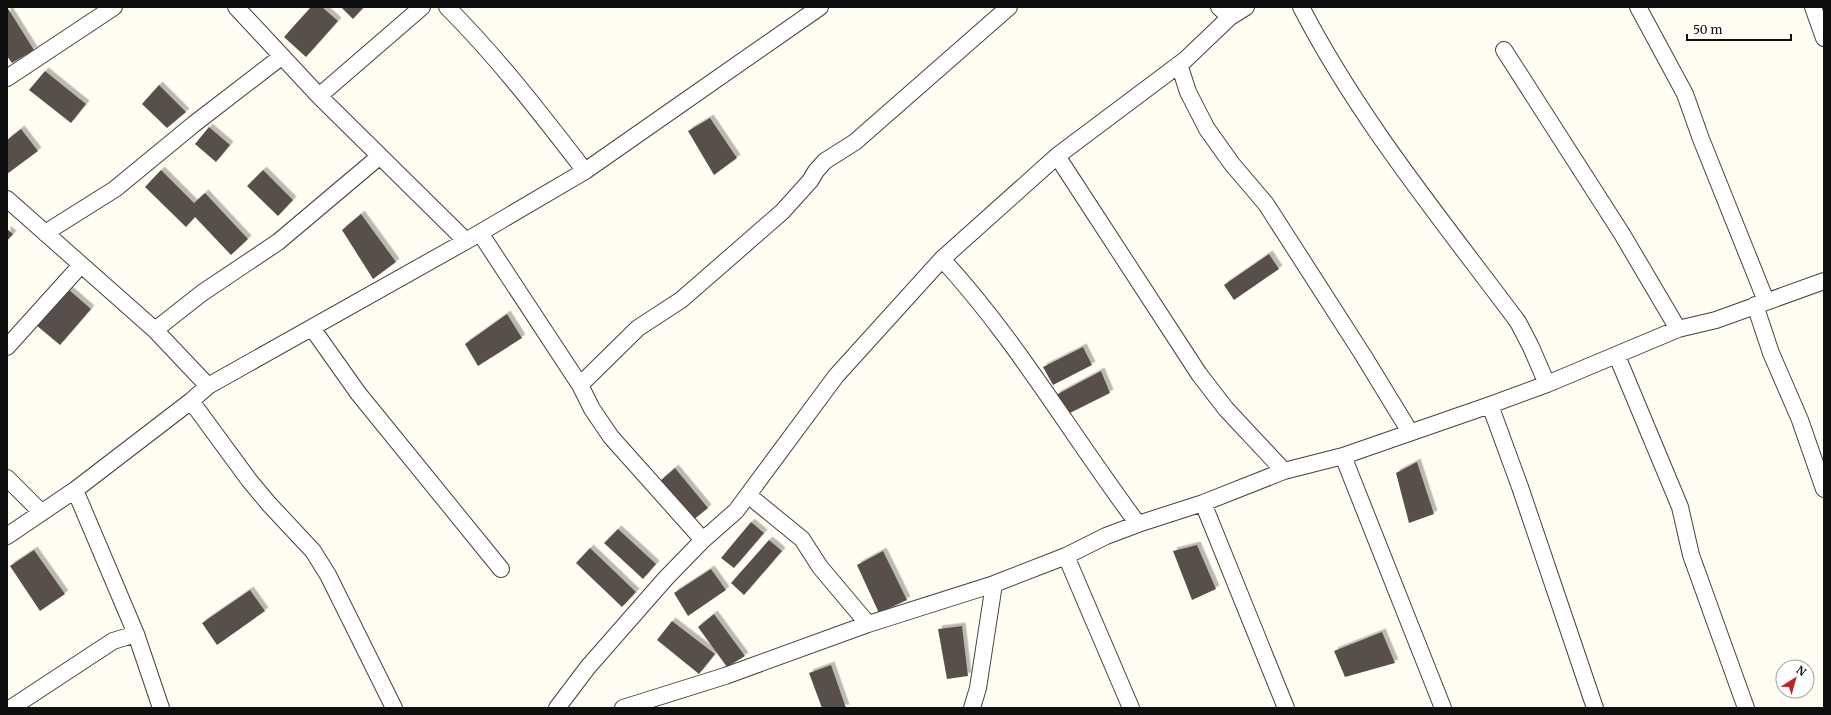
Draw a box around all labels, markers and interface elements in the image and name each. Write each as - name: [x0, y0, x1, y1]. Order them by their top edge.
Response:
- scale bar: [1687, 16, 1791, 42]
- text: 50 m: [1693, 22, 1722, 37]
- north arrow: [1775, 659, 1815, 699]
- text: N: [1793, 663, 1809, 679]

